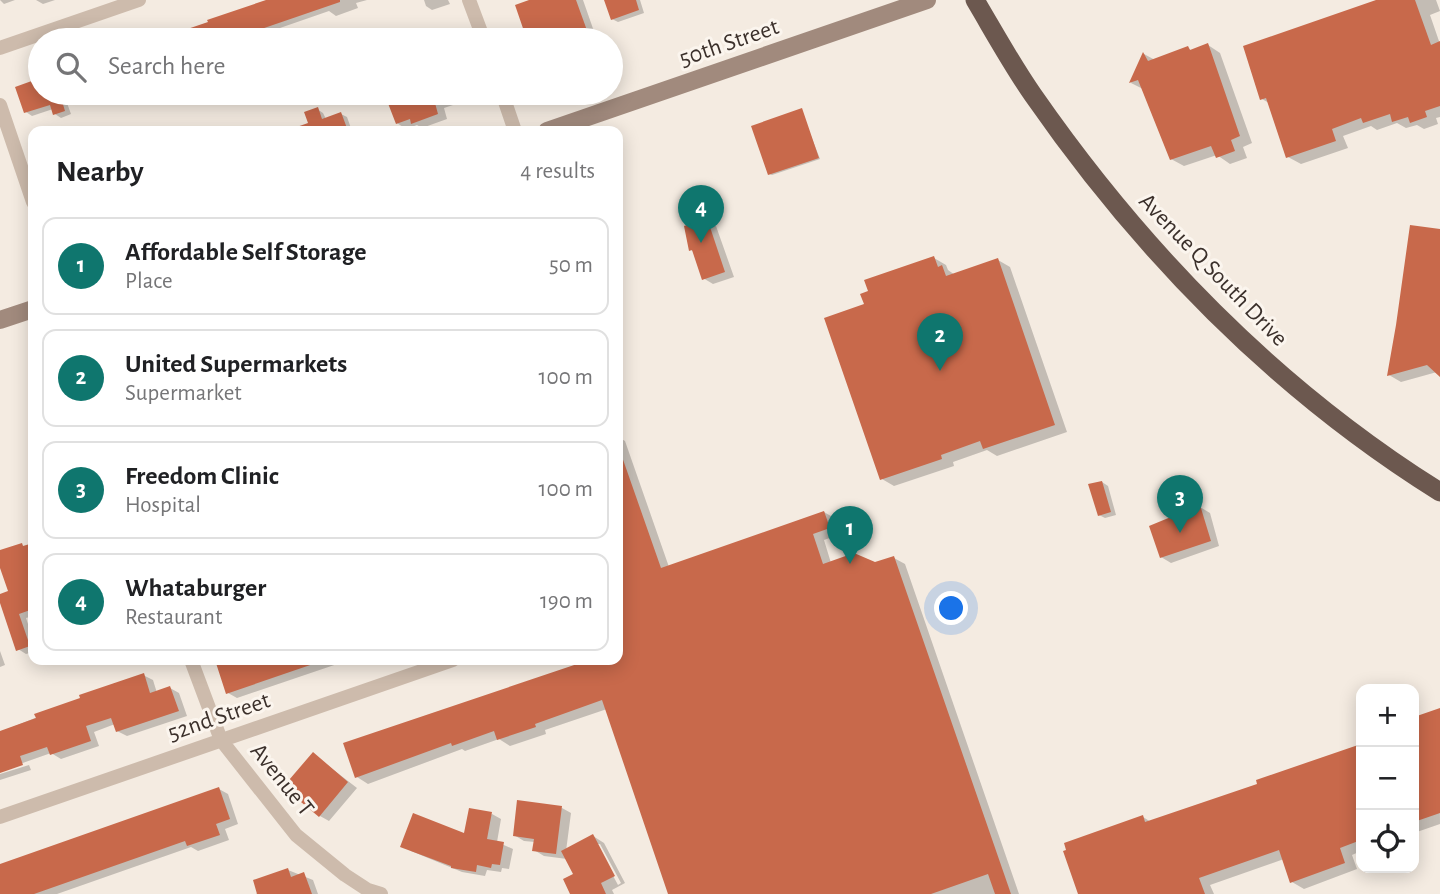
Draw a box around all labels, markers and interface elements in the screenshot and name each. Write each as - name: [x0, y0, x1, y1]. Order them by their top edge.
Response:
- street label: 50th Street: [676, 15, 782, 71]
- search box: [28, 28, 623, 105]
- icon: search: [52, 48, 90, 86]
- text: Search here: [108, 53, 226, 79]
- text: Nearby: [56, 157, 144, 187]
- text: 4 results: [520, 160, 595, 183]
- pin: 4: [678, 185, 724, 243]
- street label: Avenue Q South Drive: [1134, 189, 1292, 351]
- text: Affordable Self Storage: [125, 239, 367, 265]
- text: 1: [77, 254, 85, 277]
- text: 50 m: [549, 254, 593, 277]
- text: Place: [125, 270, 173, 293]
- pin: 2: [917, 313, 963, 371]
- text: United Supermarkets: [125, 351, 347, 377]
- text: 2: [76, 366, 86, 389]
- text: 100 m: [539, 366, 593, 389]
- text: Supermarket: [125, 382, 242, 405]
- text: Freedom Clinic: [125, 463, 279, 489]
- pin: 3: [1157, 475, 1203, 533]
- text: 3: [76, 478, 86, 501]
- text: 100 m: [539, 478, 593, 501]
- text: Hospital: [125, 494, 201, 517]
- pin: 1: [827, 506, 873, 564]
- text: Whataburger: [125, 575, 266, 601]
- text: 4: [75, 590, 87, 613]
- text: 190 m: [540, 590, 593, 613]
- your location: [934, 591, 968, 625]
- text: Restaurant: [125, 606, 222, 629]
- map controls: [1356, 684, 1419, 873]
- button: +: [1356, 684, 1419, 747]
- street label: 52nd Street: [165, 688, 273, 746]
- street label: Avenue T: [246, 739, 318, 821]
- button: −: [1356, 747, 1419, 810]
- button: locate: [1356, 810, 1419, 873]

